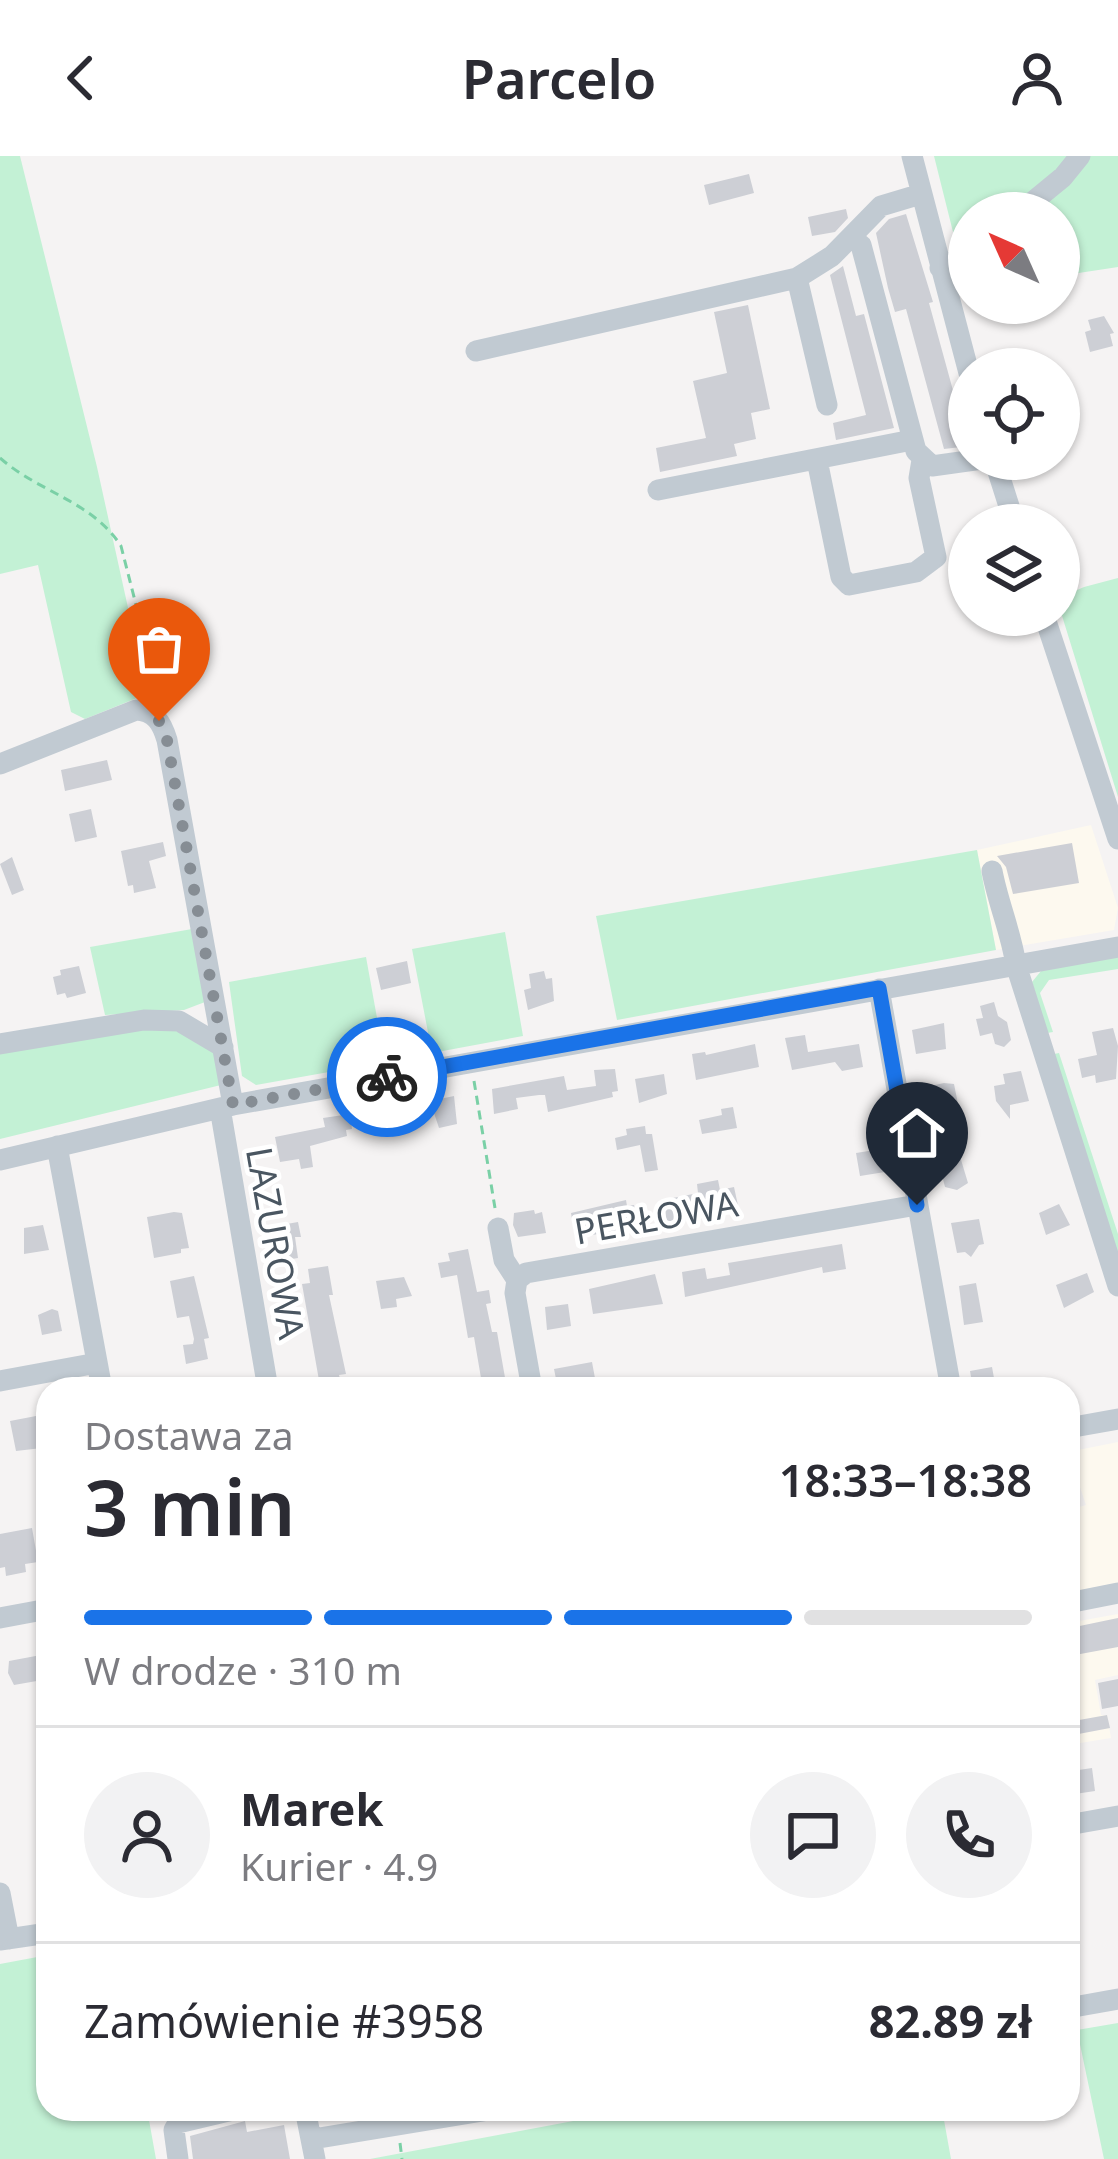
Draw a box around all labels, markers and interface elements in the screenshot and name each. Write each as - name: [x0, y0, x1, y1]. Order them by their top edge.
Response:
- text: Parcelo: [462, 41, 656, 115]
- icon: back: [48, 45, 114, 111]
- icon: person: [1004, 45, 1070, 111]
- north arrow: [948, 192, 1080, 324]
- map controls: [948, 192, 1080, 636]
- button: locate: [948, 348, 1080, 480]
- button: layers: [948, 504, 1080, 636]
- pin: [108, 598, 210, 721]
- icon: bag: [126, 616, 192, 682]
- courier: [327, 1017, 447, 1137]
- icon: bike: [354, 1044, 420, 1110]
- pin: [866, 1082, 968, 1205]
- icon: home: [884, 1100, 950, 1166]
- street label: LAZUROWA: [235, 1143, 317, 1343]
- street label: PERŁOWA: [570, 1179, 742, 1255]
- text: Dostawa za: [84, 1408, 294, 1461]
- text: 18:33–18:38: [779, 1449, 1032, 1510]
- text: 3 min: [84, 1453, 296, 1559]
- text: W drodze · 310 m: [84, 1643, 402, 1696]
- button: person: [84, 1772, 210, 1898]
- button: chat: [750, 1772, 876, 1898]
- button: phone: [906, 1772, 1032, 1898]
- text: Marek: [240, 1778, 383, 1839]
- text: Kurier · 4.9: [240, 1839, 438, 1892]
- text: Zamówienie #3958: [84, 1990, 484, 2051]
- text: 82.89 zł: [869, 1990, 1032, 2051]

